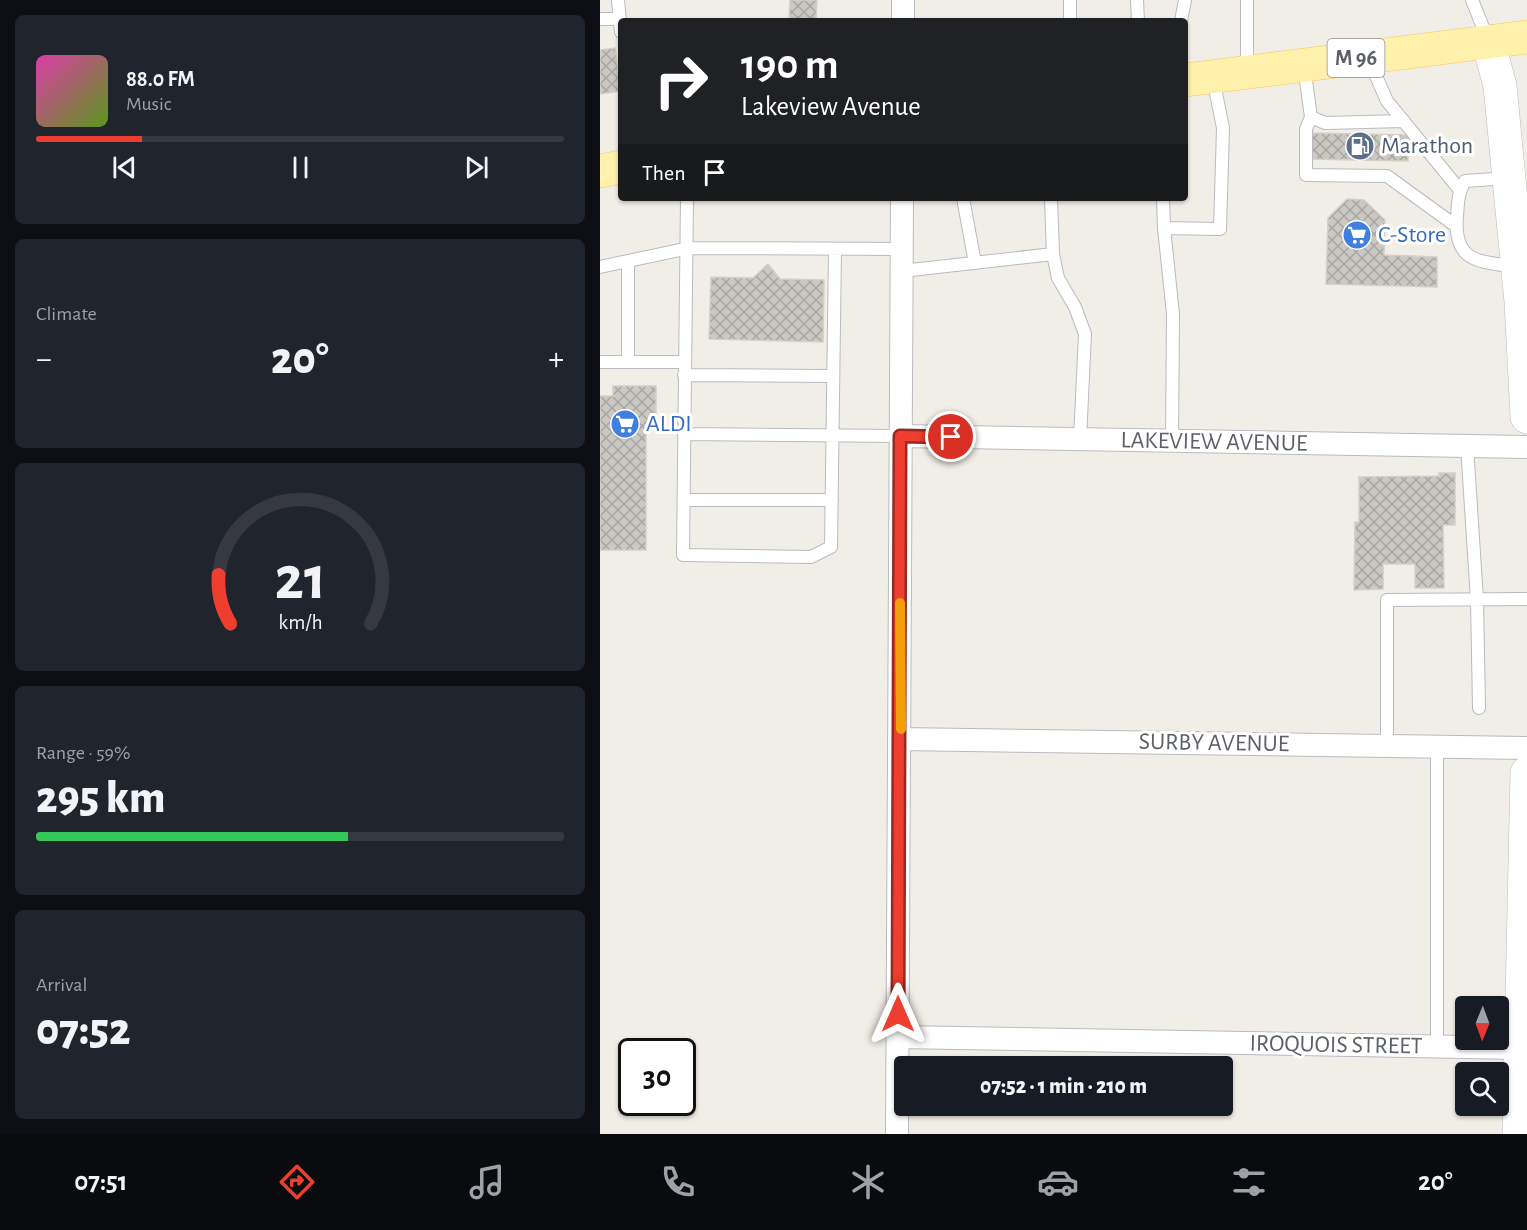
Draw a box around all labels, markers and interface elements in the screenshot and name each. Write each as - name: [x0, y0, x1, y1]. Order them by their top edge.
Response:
- road number: M 96: [1328, 39, 1384, 77]
- icon: right: [642, 42, 720, 120]
- text: 190 m: [741, 44, 839, 86]
- text: 88.0 FM: [126, 68, 195, 90]
- text: Lakeview Avenue: [741, 93, 921, 120]
- text: Music: [126, 94, 172, 114]
- fuel station icon: Marathon: [1344, 130, 1376, 162]
- place label: Marathon: [1381, 134, 1473, 158]
- icon: previous: [108, 151, 141, 184]
- icon: pause: [284, 151, 317, 184]
- icon: next: [460, 151, 493, 184]
- icon: arrive: [698, 156, 731, 189]
- text: Then: [642, 162, 686, 184]
- supermarket icon: C-Store: [1341, 219, 1373, 251]
- place label: C-Store: [1378, 223, 1446, 247]
- text: Climate: [36, 304, 97, 324]
- text: 20°: [271, 337, 329, 382]
- text: −: [36, 343, 52, 376]
- text: +: [548, 343, 564, 376]
- supermarket icon: ALDI: [609, 408, 641, 440]
- pin: [925, 411, 976, 462]
- place label: ALDI: [646, 412, 692, 436]
- icon: arrive: [934, 420, 967, 453]
- street label: LAKEVIEW AVENUE: [1120, 428, 1308, 456]
- text: 21: [274, 548, 326, 610]
- text: km/h: [278, 612, 322, 633]
- street label: SURBY AVENUE: [1138, 730, 1290, 756]
- text: Range · 59%: [36, 743, 130, 763]
- text: 295 km: [36, 776, 165, 821]
- text: Arrival: [36, 975, 87, 995]
- position arrow: [866, 982, 930, 1046]
- north arrow: [1455, 996, 1509, 1050]
- map controls: [1455, 996, 1509, 1116]
- text: 07:52: [36, 1008, 131, 1053]
- street label: IROQUOIS STREET: [1249, 1031, 1423, 1059]
- speed limit sign: 30: [618, 1038, 696, 1116]
- button: search: [1455, 1062, 1509, 1116]
- text: 07:52 · 1 min · 210 m: [980, 1075, 1147, 1097]
- icon: directions: [276, 1161, 318, 1203]
- icon: music: [466, 1161, 508, 1203]
- icon: phone: [657, 1161, 699, 1203]
- icon: climate: [847, 1161, 889, 1203]
- icon: car: [1037, 1161, 1079, 1203]
- icon: filters: [1228, 1161, 1270, 1203]
- text: 07:51: [74, 1168, 127, 1195]
- text: 20°: [1418, 1168, 1453, 1195]

